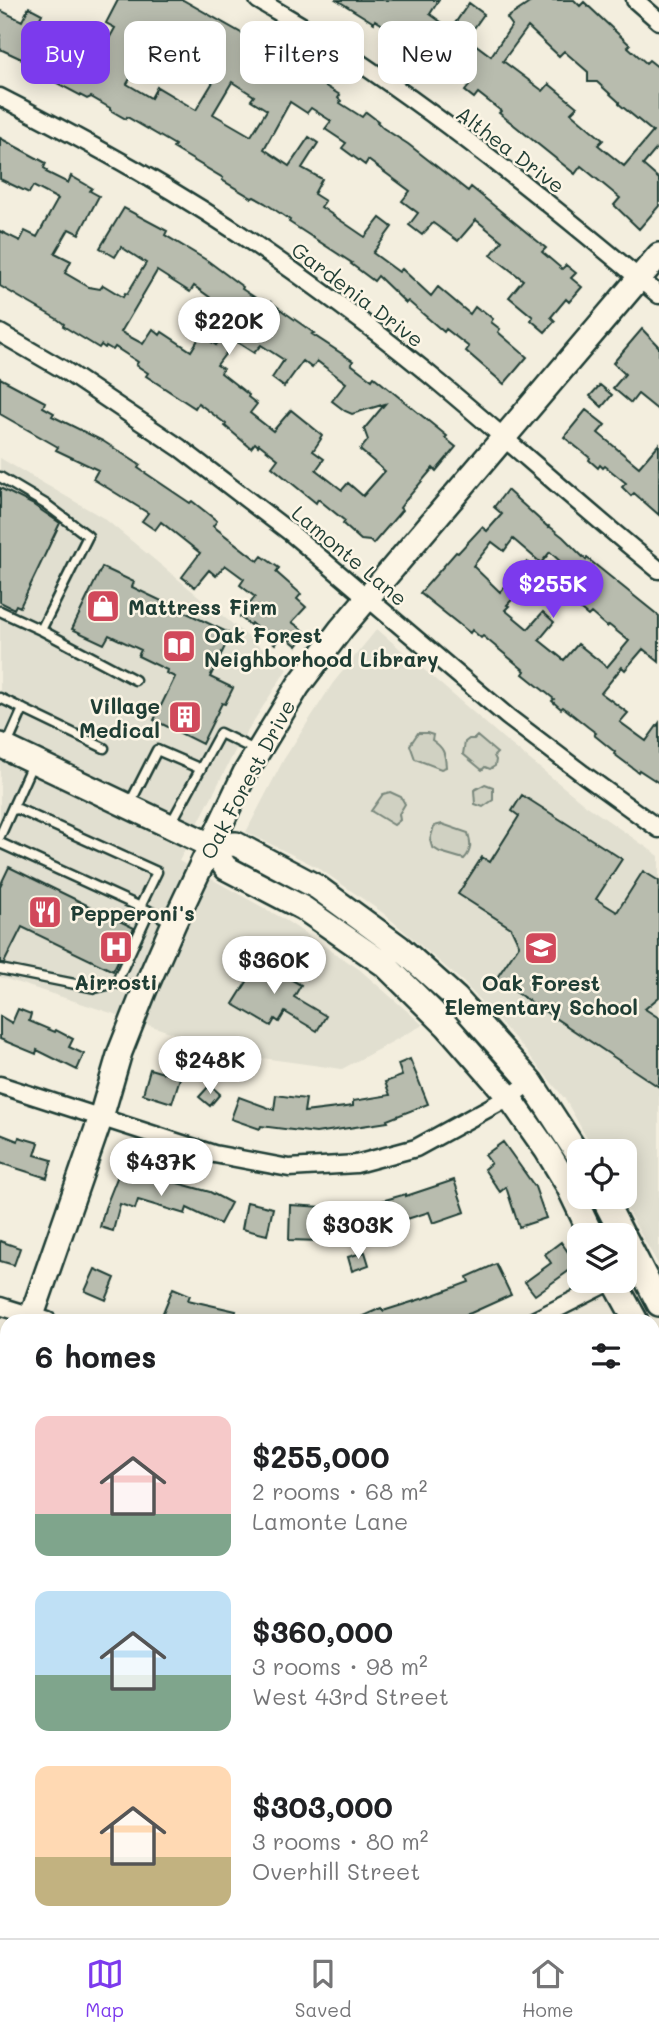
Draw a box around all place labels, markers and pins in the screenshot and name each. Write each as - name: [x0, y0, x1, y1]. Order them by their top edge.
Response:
- pin: $220K: [180, 298, 278, 357]
- pin: $255K: [504, 560, 602, 620]
- shop icon: Mattress Firm: [84, 587, 122, 625]
- place label: Mattress Firm: [128, 593, 277, 620]
- place label: Oak Forest Neighborhood Library: [204, 621, 439, 673]
- library icon: Oak Forest Neighborhood Library: [160, 627, 198, 665]
- place label: Village Medical: [79, 692, 160, 743]
- building icon: Village Medical: [166, 698, 204, 736]
- restaurant icon: Pepperoni's: [26, 893, 64, 931]
- place label: Pepperoni's: [70, 899, 195, 926]
- hospital icon: Airrosti: [97, 928, 135, 966]
- school or university icon: Oak Forest Elementary School: [522, 929, 560, 967]
- pin: $360K: [225, 936, 323, 996]
- place label: Airrosti: [74, 968, 158, 995]
- place label: Oak Forest Elementary School: [444, 969, 638, 1021]
- pin: $248K: [161, 1036, 259, 1096]
- pin: $437K: [112, 1138, 210, 1198]
- pin: $303K: [309, 1202, 407, 1261]

